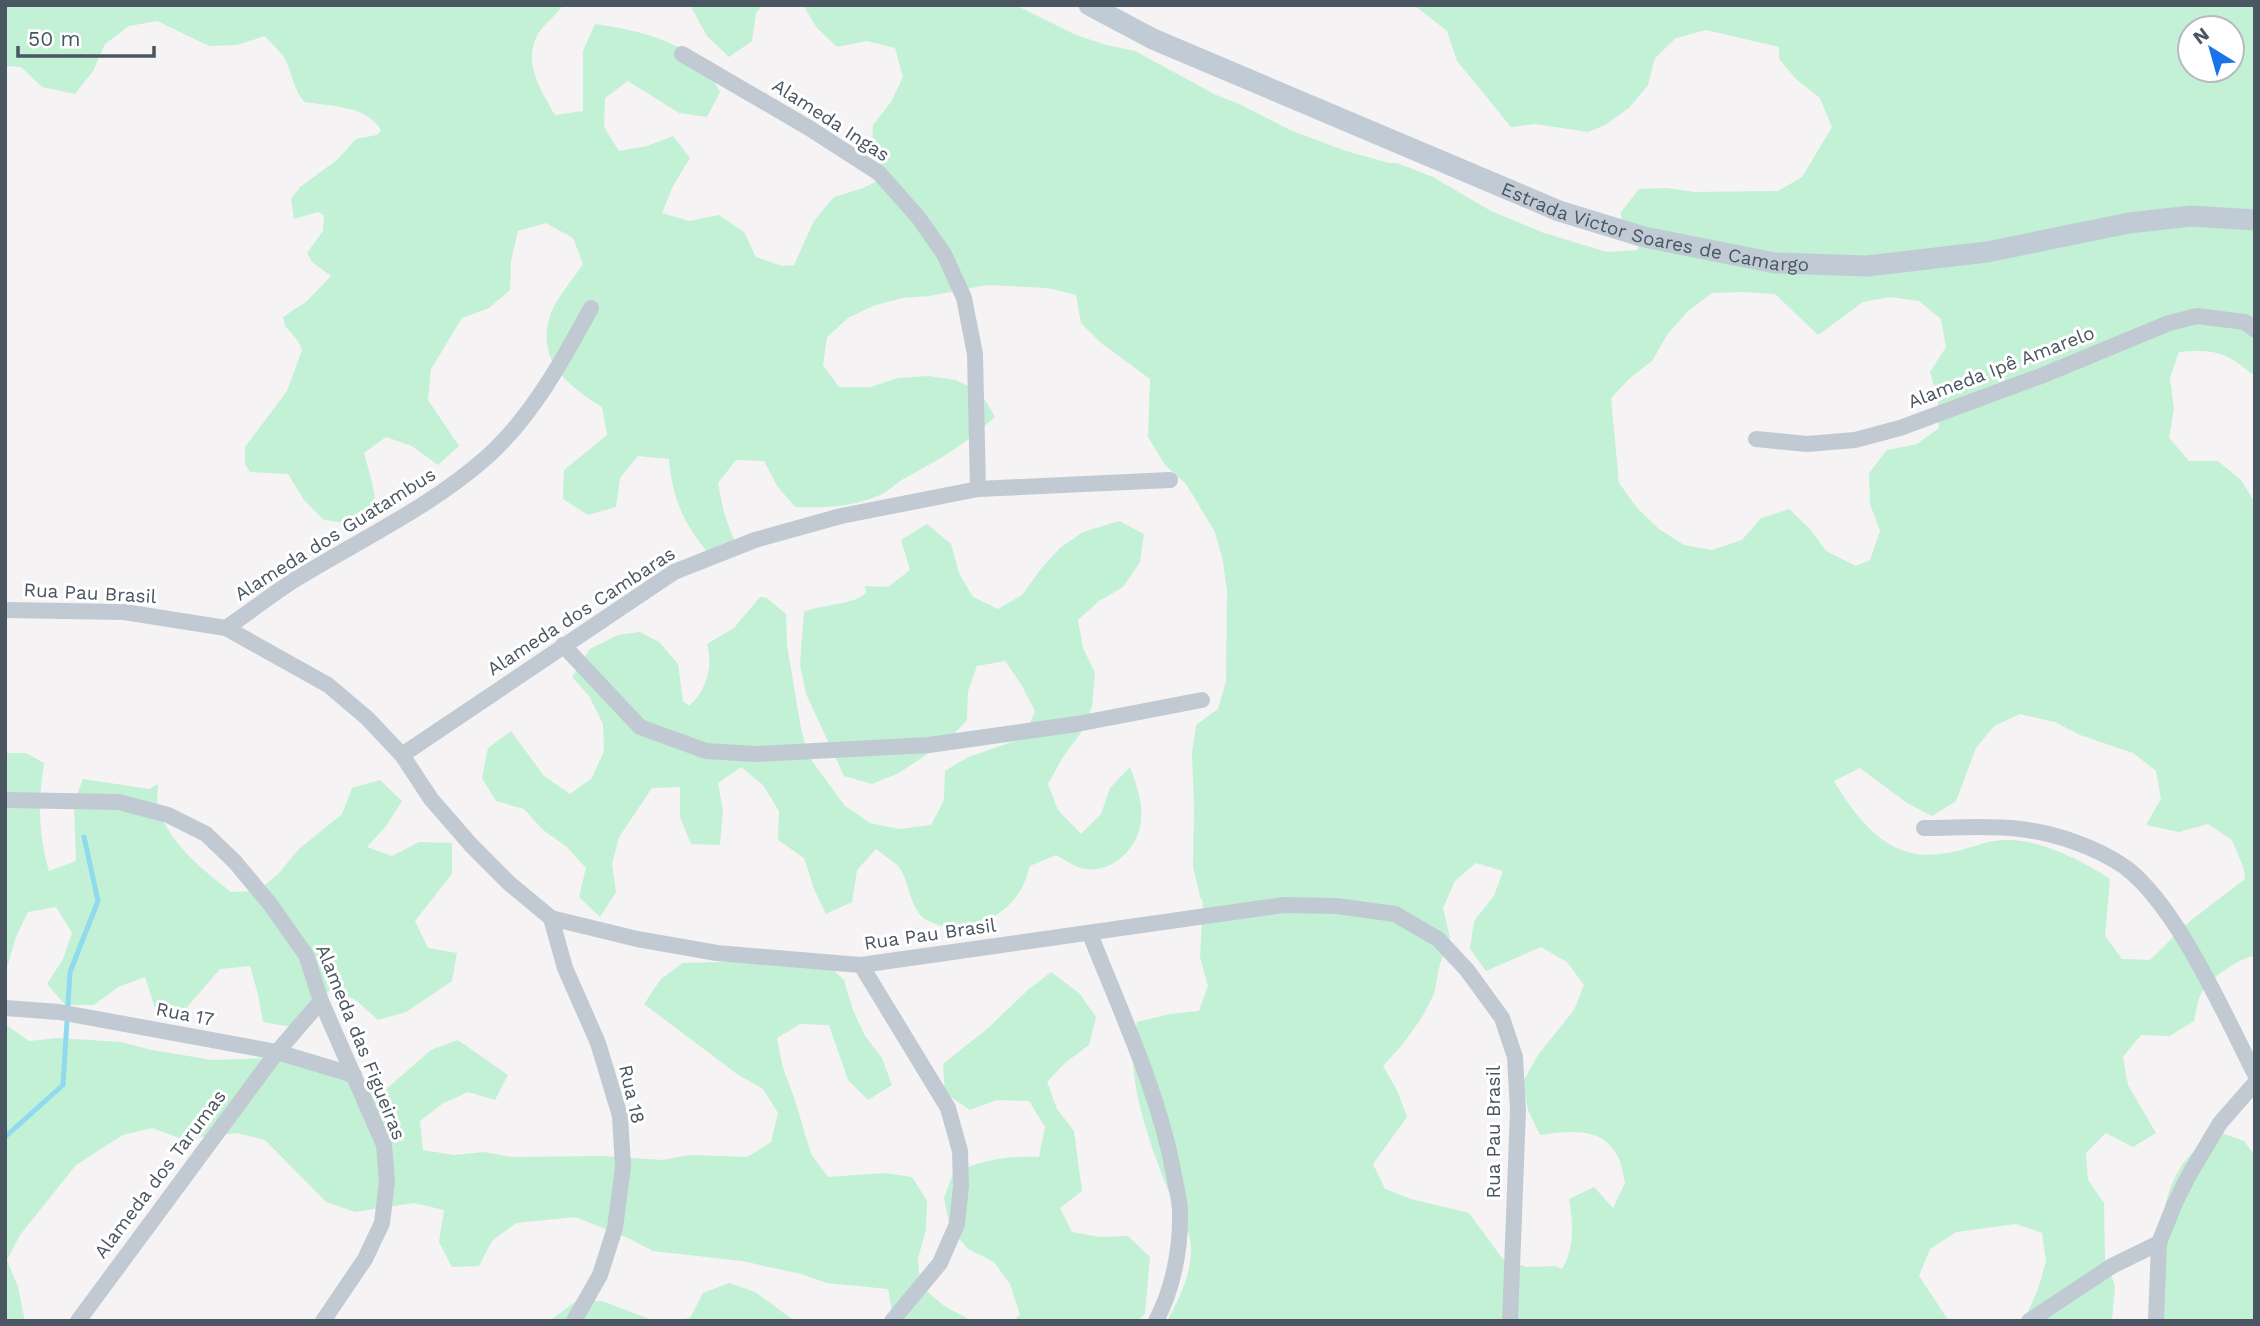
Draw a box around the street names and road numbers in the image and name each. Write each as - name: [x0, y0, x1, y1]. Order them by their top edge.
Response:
- street label: Alameda Ingas: [768, 74, 894, 166]
- street label: Estrada Victor Soares de Camargo: [1498, 176, 1809, 276]
- street label: Alameda Ipê Amarelo: [1904, 321, 2098, 413]
- street label: Alameda dos Guatambus: [230, 463, 440, 605]
- street label: Alameda dos Cambaras: [483, 542, 679, 680]
- street label: Rua Pau Brasil: [23, 578, 157, 608]
- street label: Rua Pau Brasil: [863, 913, 998, 955]
- street label: Alameda das Figueiras: [311, 941, 411, 1143]
- street label: Rua 17: [154, 997, 216, 1031]
- street label: Rua 18: [614, 1062, 650, 1126]
- street label: Rua Pau Brasil: [1482, 1065, 1505, 1199]
- street label: Alameda dos Tarumas: [89, 1085, 231, 1263]

